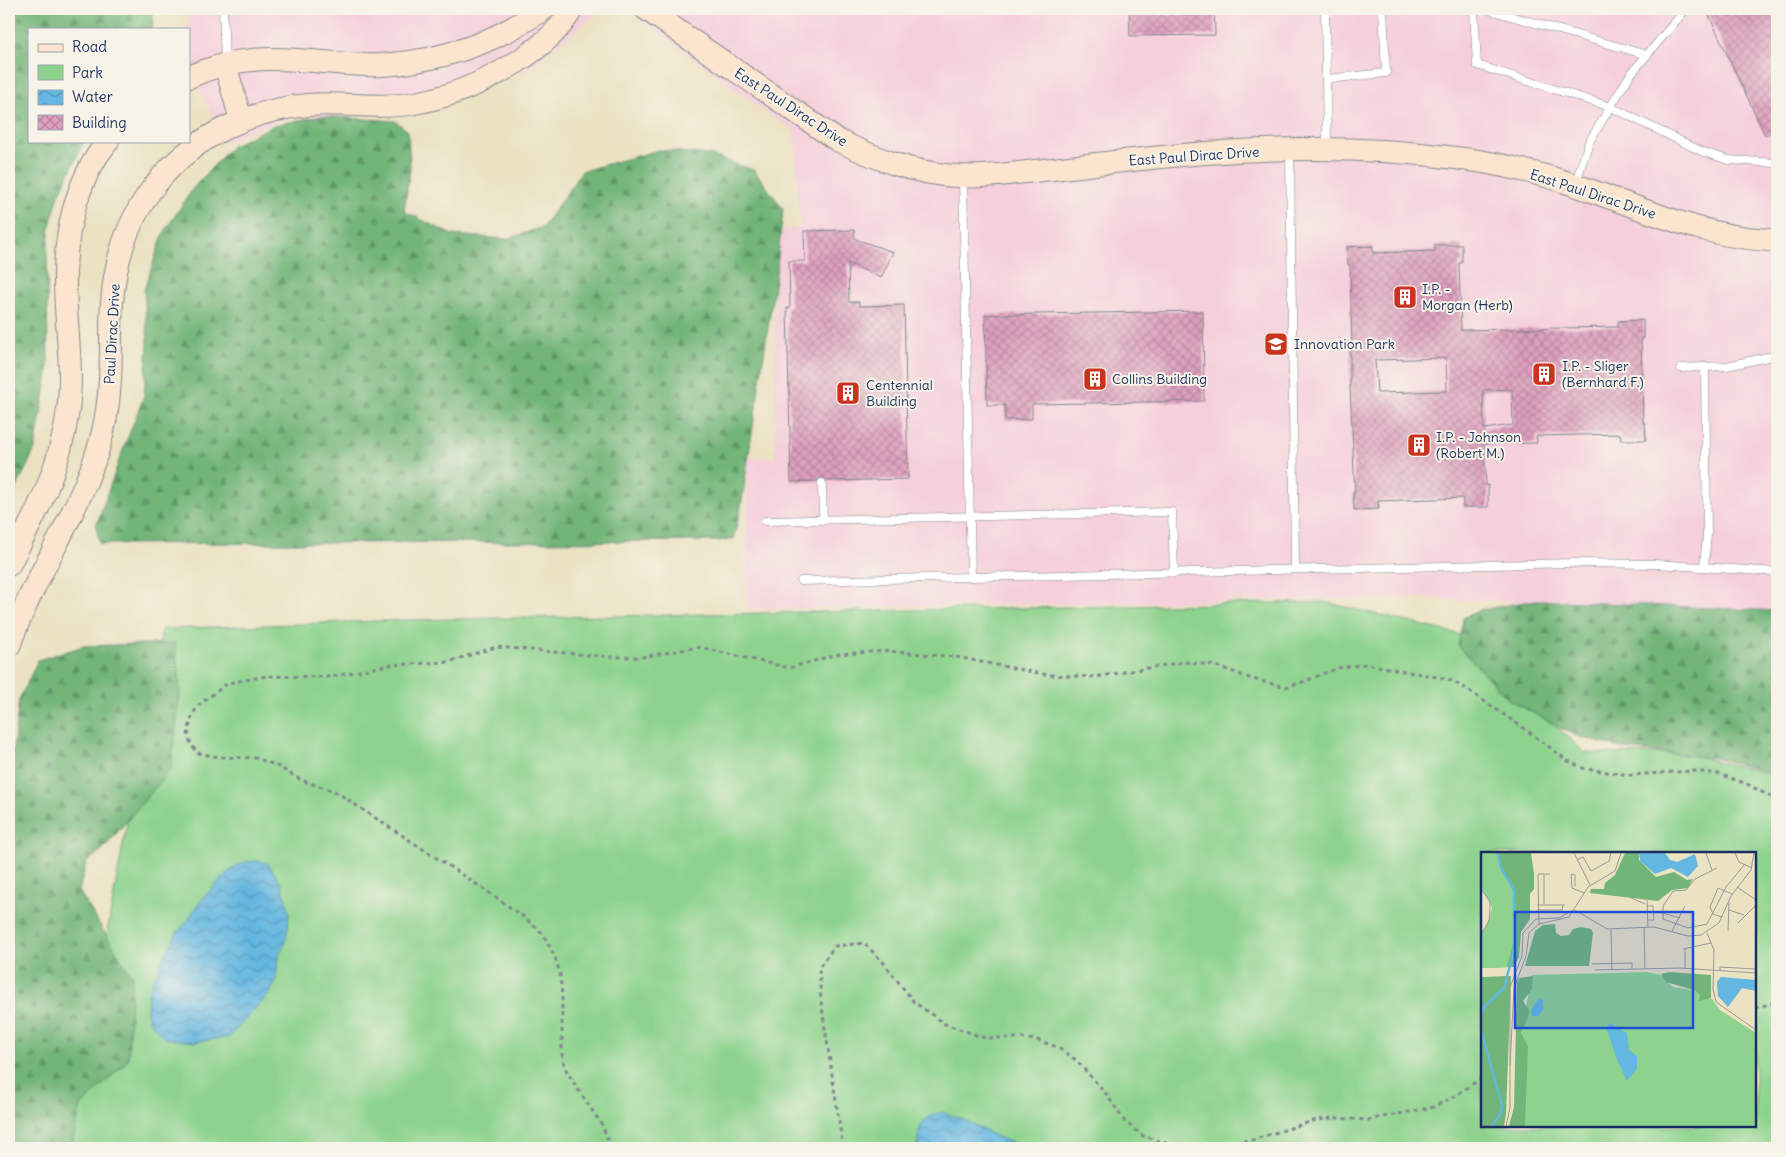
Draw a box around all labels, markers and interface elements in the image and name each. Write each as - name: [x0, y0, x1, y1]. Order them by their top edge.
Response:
- legend: [28, 28, 190, 142]
- text: Road: [72, 37, 107, 56]
- text: Park: [72, 63, 103, 82]
- street label: East Paul Dirac Drive: [731, 64, 851, 150]
- text: Water: [72, 87, 113, 106]
- text: Building: [72, 113, 127, 132]
- street label: East Paul Dirac Drive: [1128, 142, 1260, 170]
- street label: East Paul Dirac Drive: [1528, 165, 1658, 223]
- place label: I.P. - Morgan (Herb): [1422, 280, 1513, 314]
- street label: Paul Dirac Drive: [100, 283, 124, 385]
- building icon: I.P. - Morgan (Herb): [1392, 284, 1418, 310]
- school or university icon: Innovation Park: [1263, 331, 1289, 357]
- place label: Innovation Park: [1294, 335, 1395, 353]
- place label: I.P. - Sliger (Bernhard F.): [1562, 357, 1644, 391]
- building icon: I.P. - Sliger (Bernhard F.): [1531, 361, 1557, 387]
- building icon: Collins Building: [1082, 366, 1108, 392]
- place label: Collins Building: [1112, 370, 1207, 388]
- place label: Centennial Building: [866, 376, 933, 410]
- building icon: Centennial Building: [835, 380, 861, 406]
- place label: I.P. - Johnson (Robert M.): [1436, 428, 1521, 462]
- building icon: I.P. - Johnson (Robert M.): [1406, 432, 1432, 458]
- inset map: [1481, 852, 1756, 1127]

